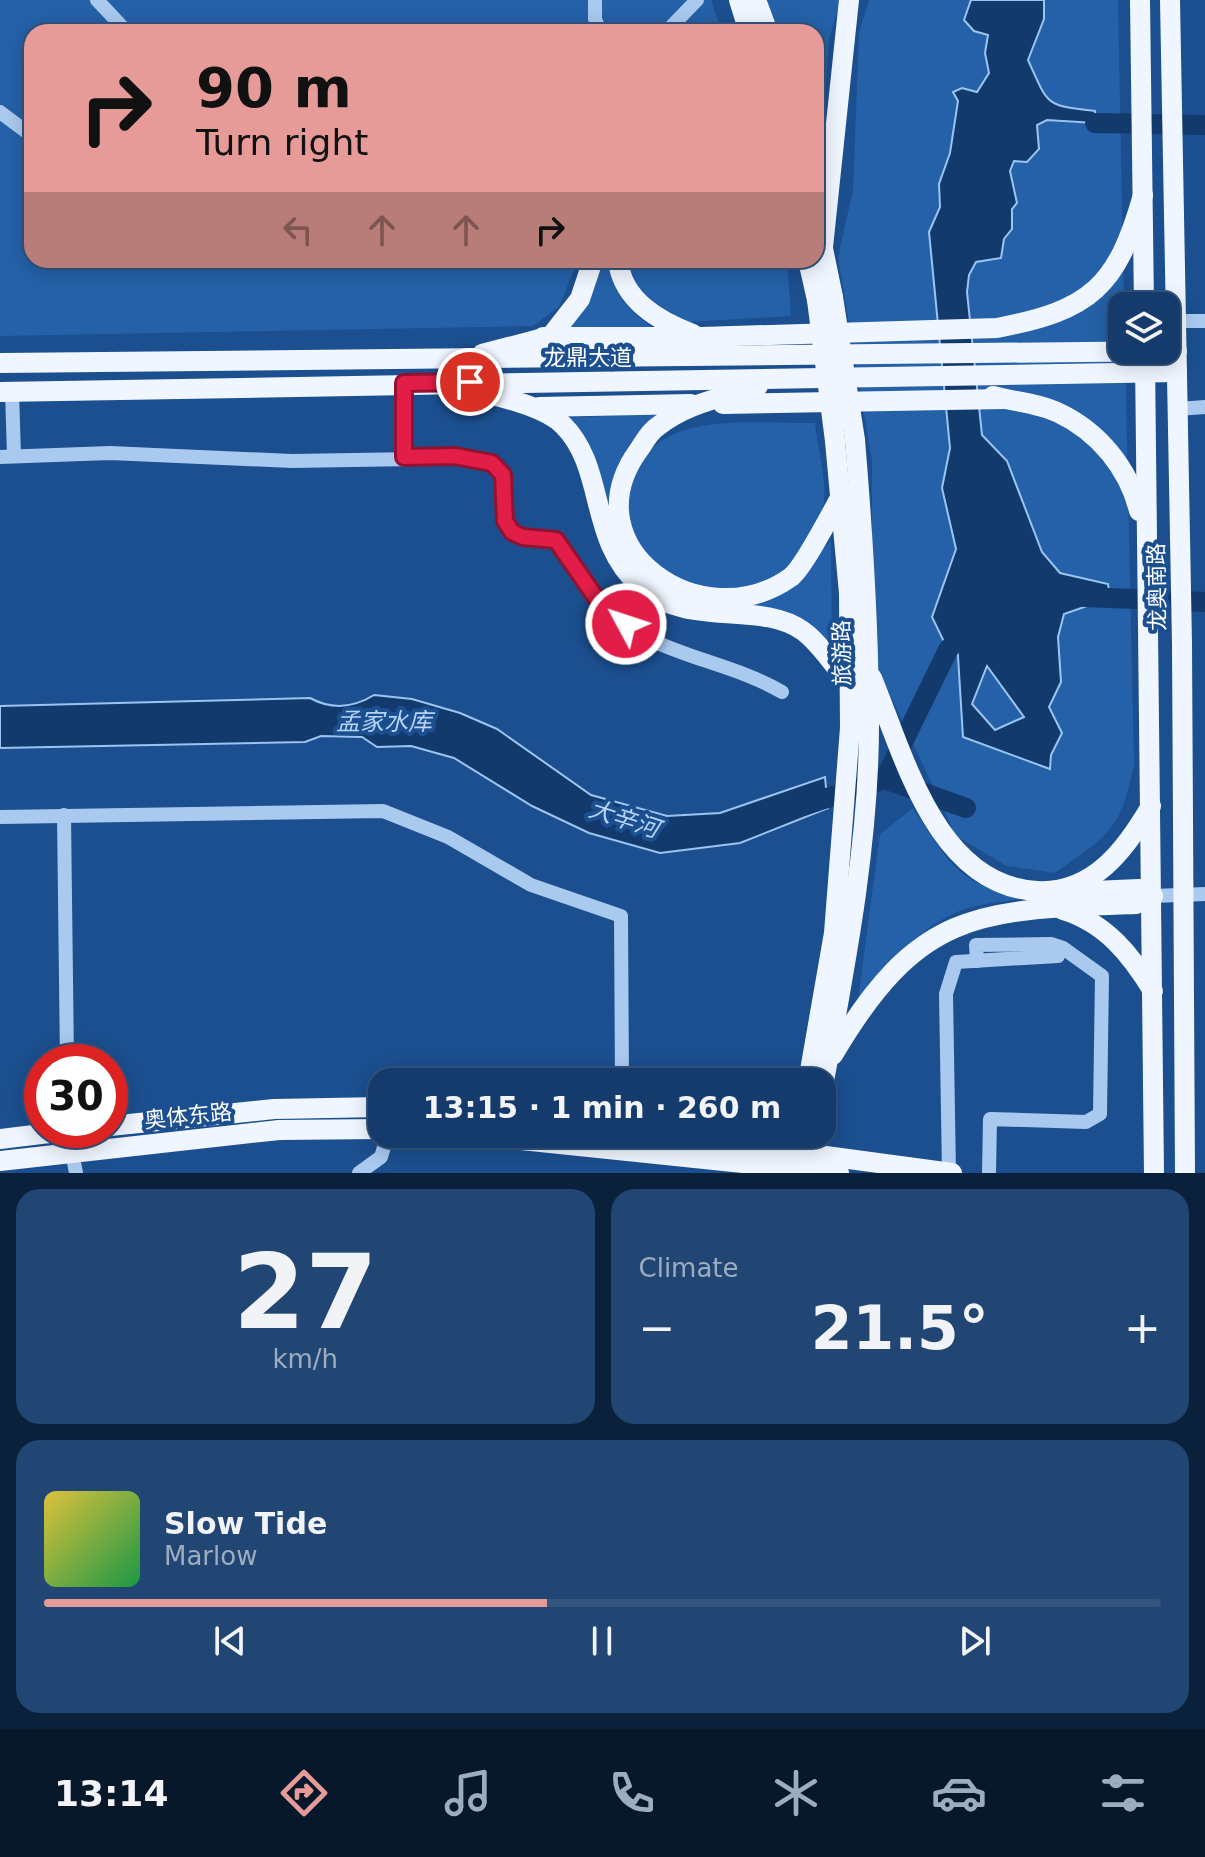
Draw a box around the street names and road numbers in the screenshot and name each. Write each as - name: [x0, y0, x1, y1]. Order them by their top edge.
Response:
- street label: 龙鼎大道: [544, 345, 632, 370]
- street label: 龙奥南路: [1144, 543, 1170, 631]
- street label: 旅游路: [829, 620, 855, 686]
- street label: 奥体东路: [143, 1099, 233, 1133]

